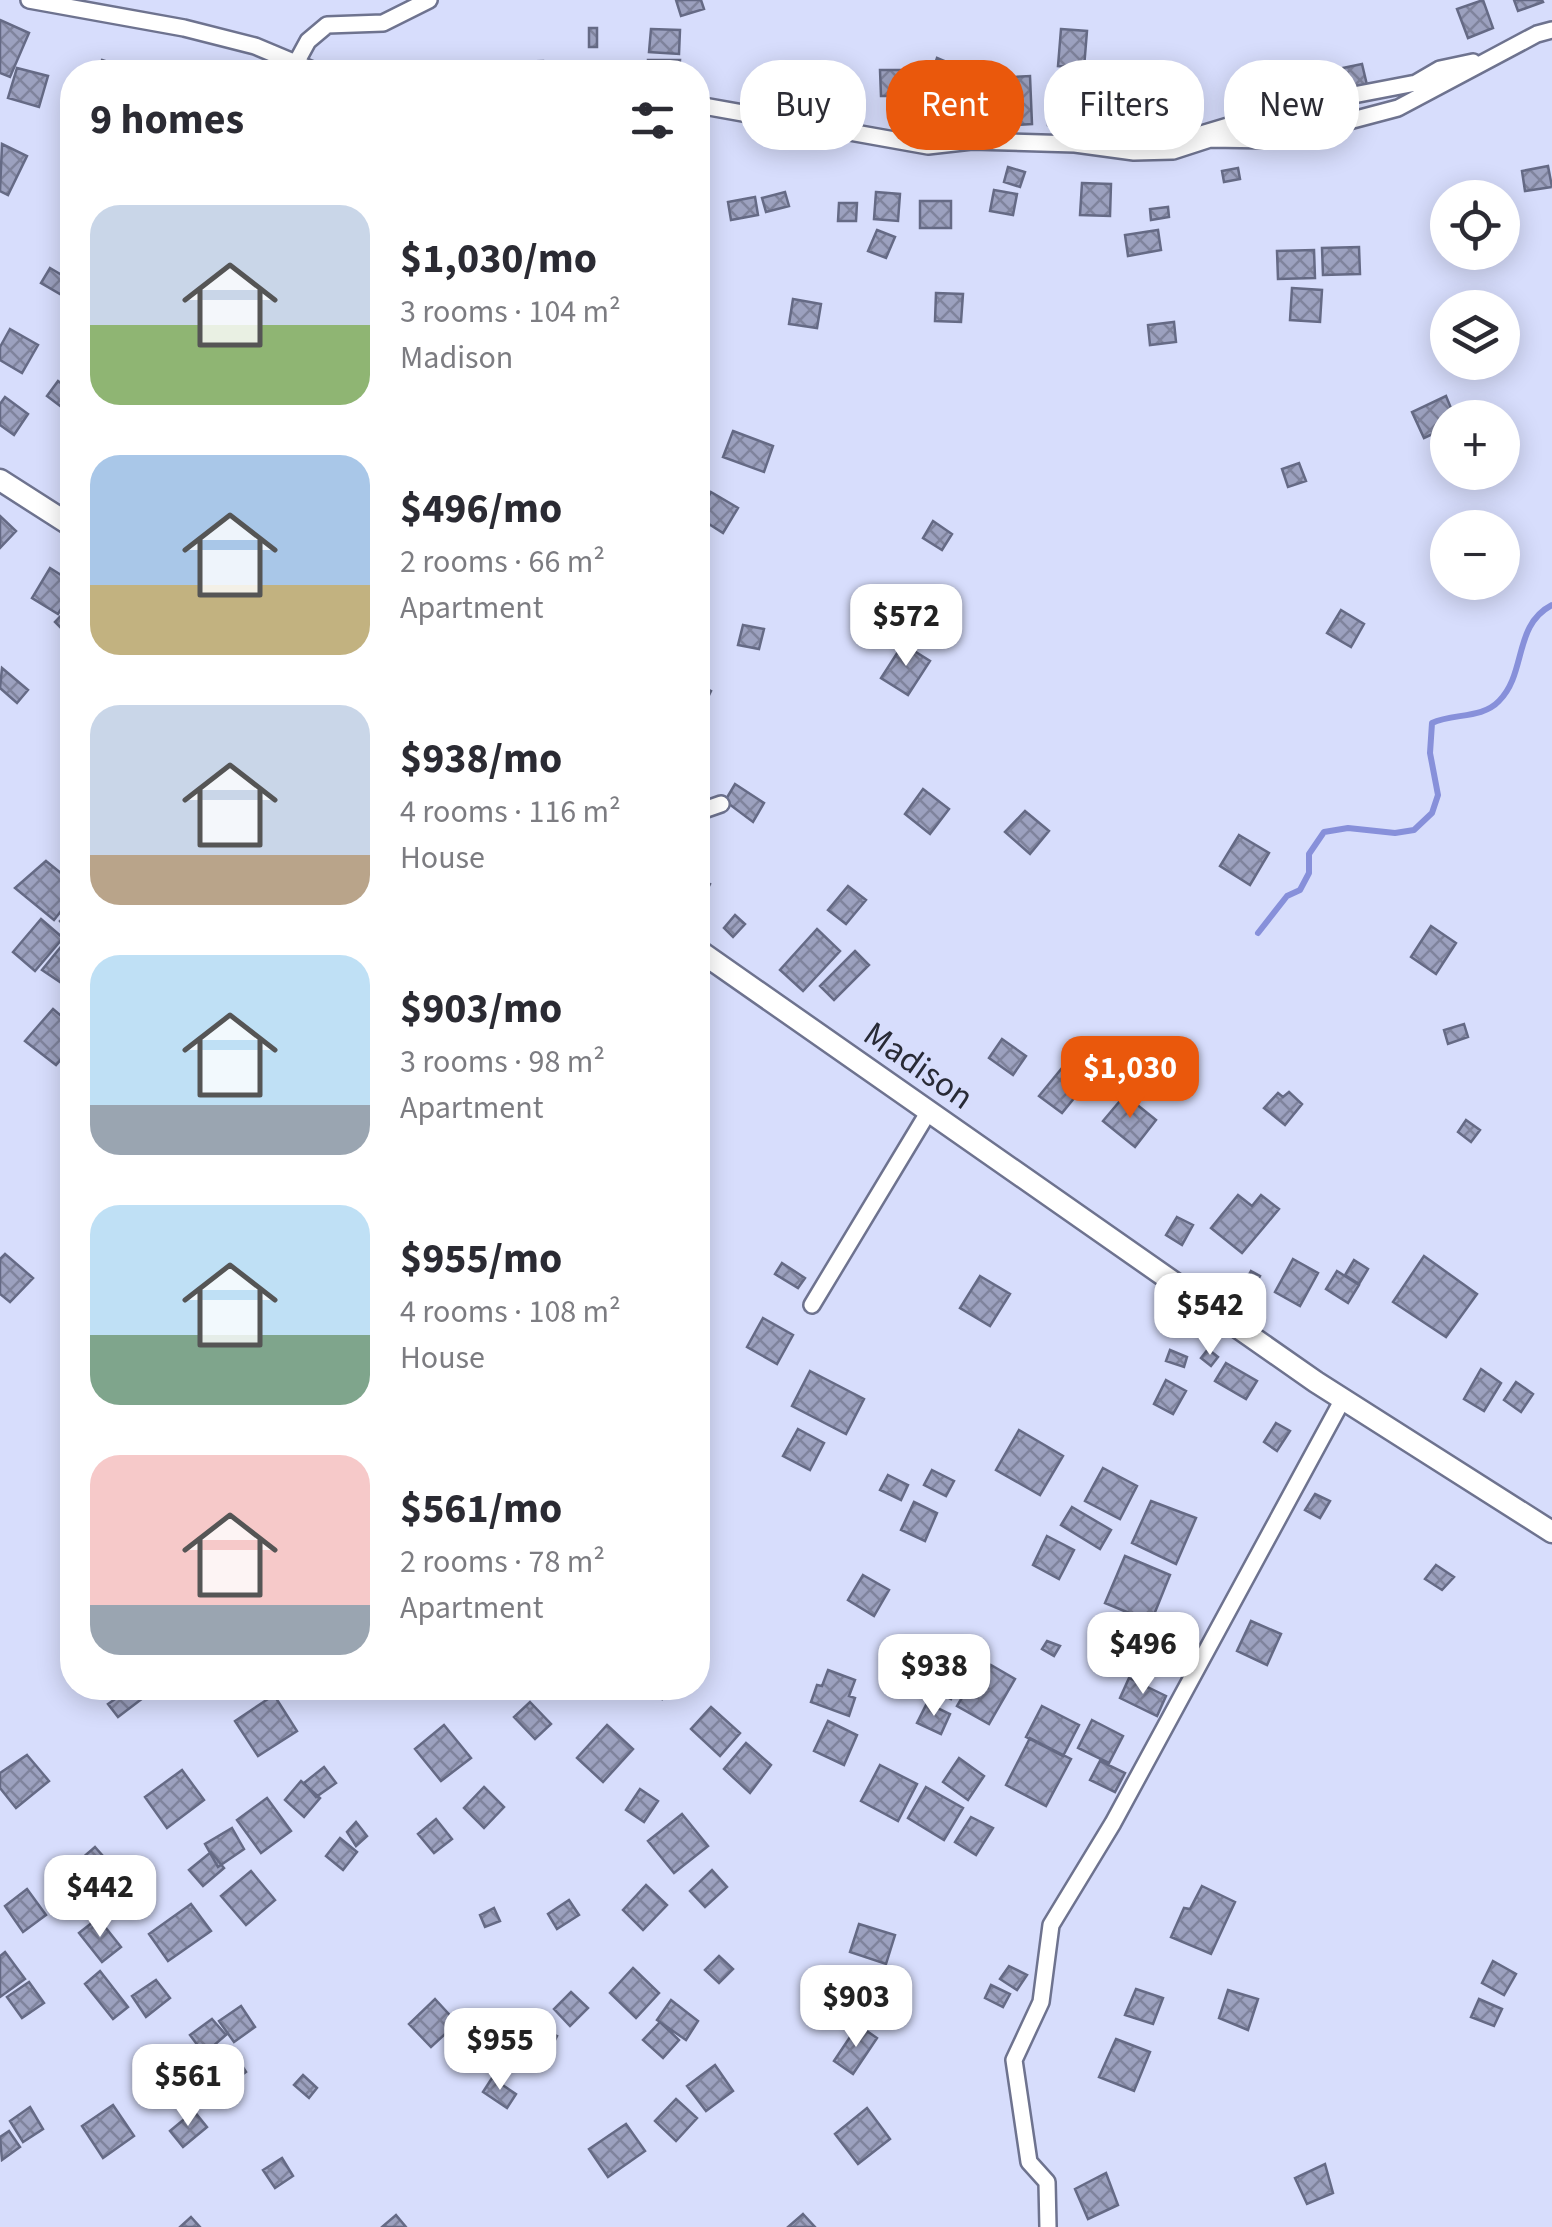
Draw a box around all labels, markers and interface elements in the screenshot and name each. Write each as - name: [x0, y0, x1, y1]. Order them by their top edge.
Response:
- chip: Buy: [740, 60, 866, 150]
- chip: Rent: [886, 60, 1024, 150]
- chip: Filters: [1044, 60, 1204, 150]
- chip: New: [1224, 60, 1359, 150]
- text: 9 homes: [90, 90, 244, 150]
- icon: filters: [625, 93, 680, 148]
- map controls: [1430, 180, 1520, 600]
- button: locate: [1430, 180, 1520, 270]
- text: $1,030/mo: [400, 229, 597, 289]
- icon: home: [170, 245, 290, 365]
- text: 3 rooms · 104 m²: [400, 289, 621, 335]
- button: layers: [1430, 290, 1520, 380]
- text: Madison: [400, 335, 513, 381]
- button: +: [1430, 400, 1520, 490]
- text: $496/mo: [400, 479, 562, 539]
- icon: home: [170, 495, 290, 615]
- button: −: [1430, 510, 1520, 600]
- text: 2 rooms · 66 m²: [400, 539, 605, 585]
- pin: $572: [847, 584, 965, 669]
- text: Apartment: [400, 585, 543, 631]
- text: $572: [872, 593, 940, 639]
- text: $938/mo: [400, 729, 562, 789]
- icon: home: [170, 745, 290, 865]
- text: 4 rooms · 116 m²: [400, 789, 621, 835]
- text: House: [400, 835, 485, 881]
- text: $903/mo: [400, 979, 562, 1039]
- icon: home: [170, 995, 290, 1115]
- street label: Madison: [853, 1010, 984, 1122]
- pin: $1,030: [1049, 1036, 1211, 1121]
- text: 3 rooms · 98 m²: [400, 1039, 605, 1085]
- text: $1,030: [1083, 1045, 1177, 1091]
- text: Apartment: [400, 1085, 543, 1131]
- text: $955/mo: [400, 1229, 562, 1289]
- icon: home: [170, 1245, 290, 1365]
- pin: $542: [1151, 1273, 1269, 1358]
- text: $542: [1176, 1282, 1244, 1328]
- text: 4 rooms · 108 m²: [400, 1289, 621, 1335]
- text: House: [400, 1335, 485, 1381]
- text: $561/mo: [400, 1479, 562, 1539]
- icon: home: [170, 1495, 290, 1615]
- text: 2 rooms · 78 m²: [400, 1539, 605, 1585]
- text: Apartment: [400, 1585, 543, 1631]
- pin: $496: [1084, 1612, 1202, 1697]
- text: $496: [1109, 1621, 1177, 1667]
- pin: $938: [875, 1634, 993, 1719]
- text: $938: [900, 1643, 968, 1689]
- pin: $442: [41, 1855, 159, 1940]
- text: $442: [66, 1864, 134, 1910]
- pin: $903: [797, 1965, 915, 2050]
- text: $903: [822, 1974, 890, 2020]
- pin: $955: [441, 2008, 559, 2093]
- text: $955: [466, 2017, 534, 2063]
- pin: $561: [129, 2044, 247, 2129]
- text: $561: [154, 2053, 222, 2099]

